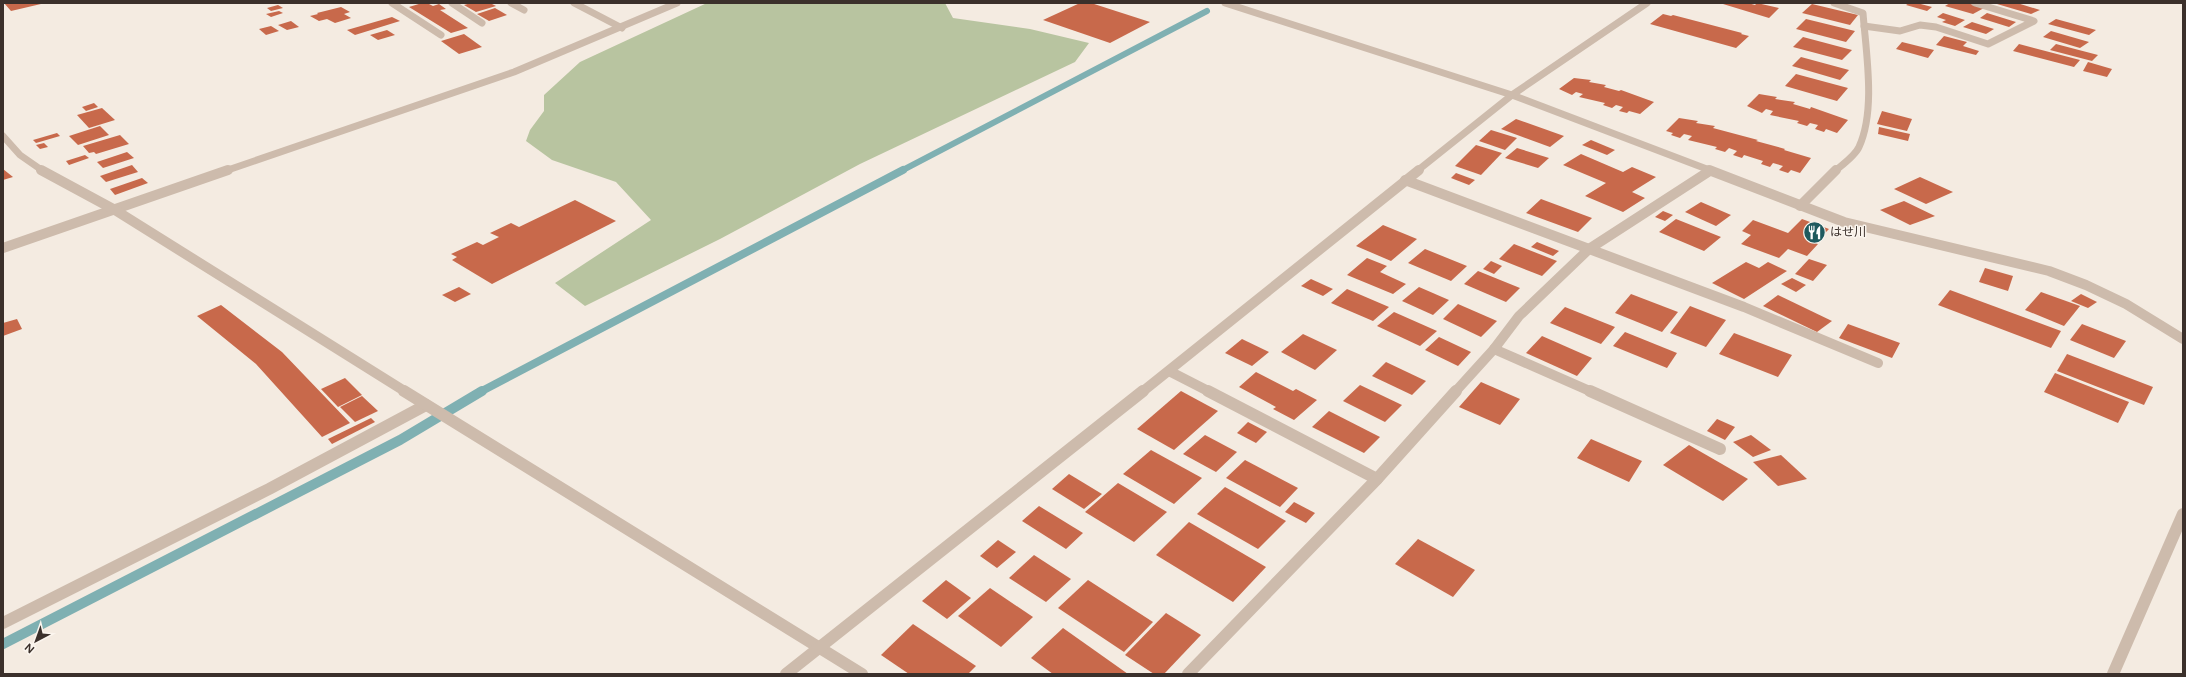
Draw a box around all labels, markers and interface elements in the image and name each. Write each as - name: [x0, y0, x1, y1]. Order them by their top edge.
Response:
- restaurant icon: はせ川: [1801, 219, 1827, 245]
- place label: はせ川: [1830, 225, 1866, 239]
- north arrow: [16, 621, 56, 661]
- text: N: [22, 640, 37, 656]

